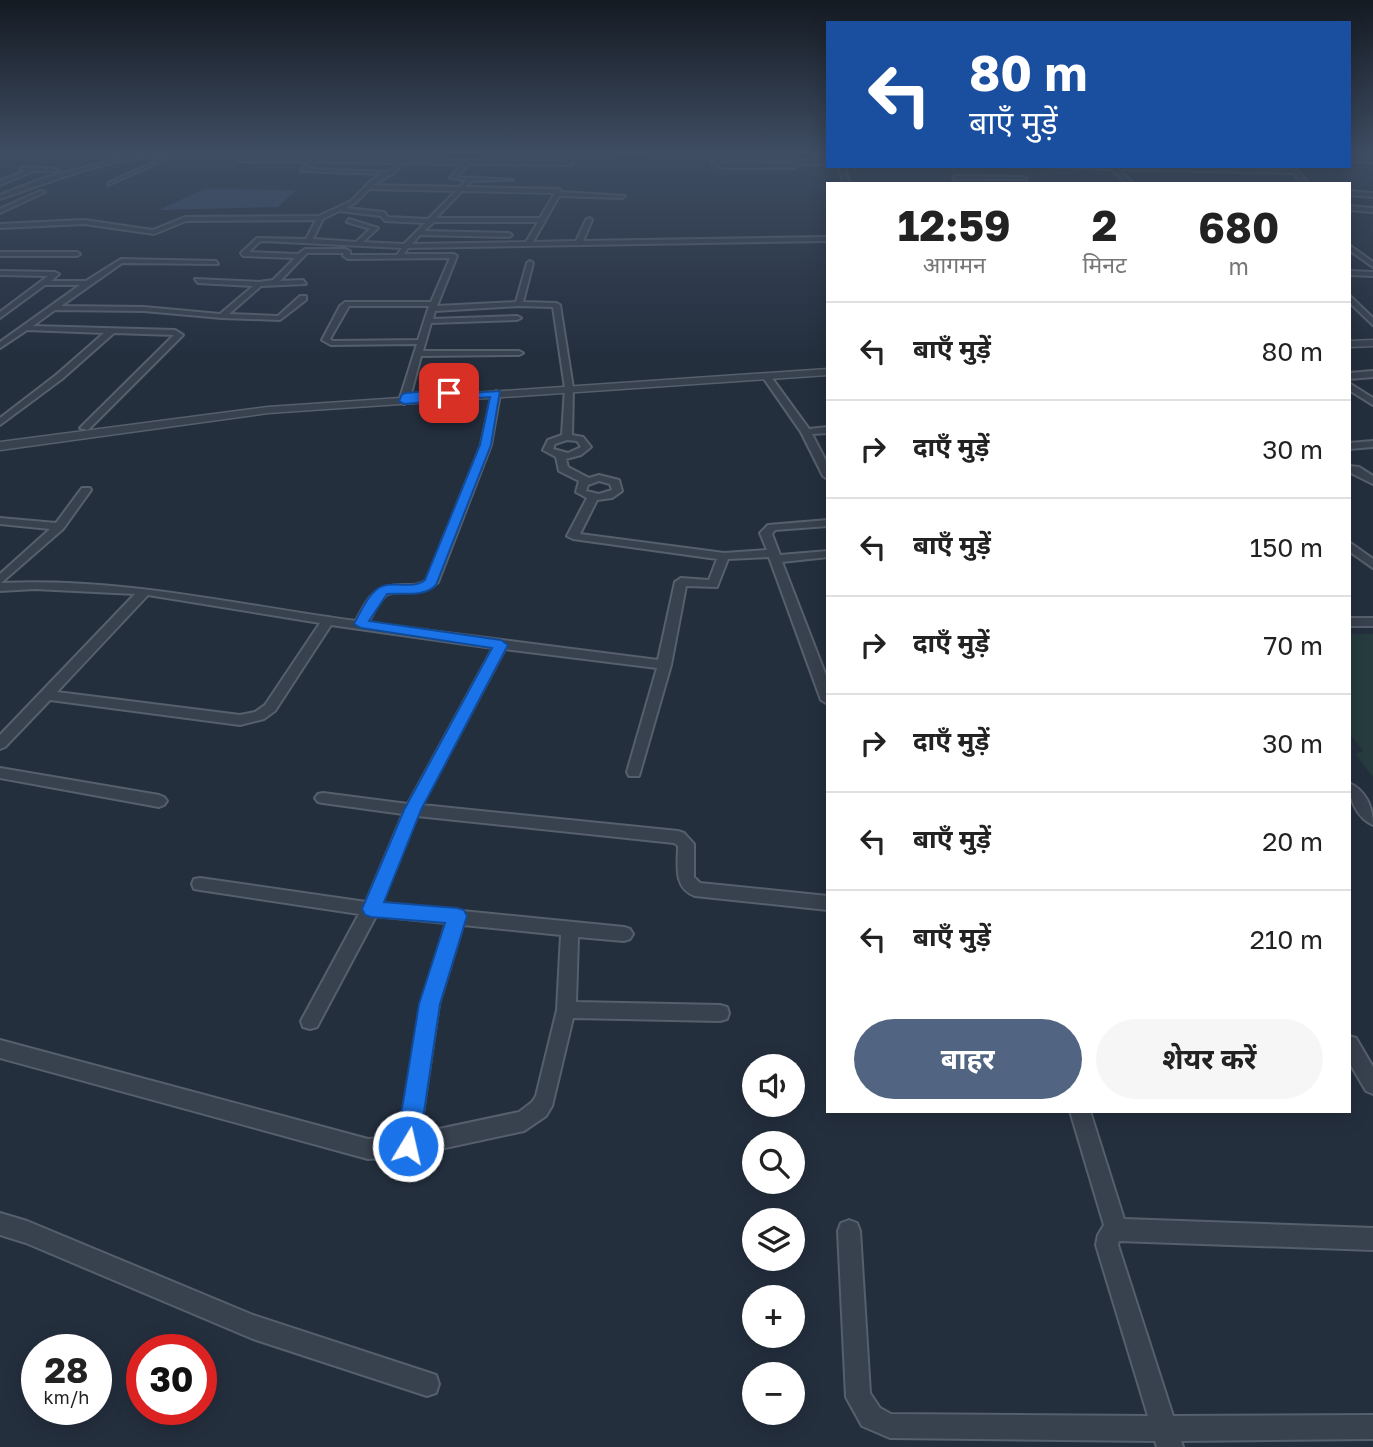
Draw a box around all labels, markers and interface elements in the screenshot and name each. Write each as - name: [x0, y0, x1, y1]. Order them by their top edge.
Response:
- text: 80 m: [969, 43, 1087, 102]
- icon: left: [854, 49, 945, 140]
- text: बाएँ मुड़ें: [969, 103, 1058, 141]
- text: 12:59: [898, 200, 1011, 250]
- text: 2: [1092, 200, 1117, 250]
- text: 680: [1198, 202, 1279, 252]
- text: आगमन: [923, 250, 986, 278]
- text: मिनट: [1083, 250, 1127, 278]
- text: m: [1229, 252, 1249, 280]
- icon: left: [854, 332, 892, 370]
- text: बाएँ मुड़ें: [913, 333, 991, 364]
- text: 80 m: [1262, 336, 1323, 367]
- pin: [419, 363, 479, 423]
- icon: arrive: [430, 374, 468, 412]
- icon: right: [854, 430, 892, 468]
- text: दाएँ मुड़ें: [913, 431, 989, 462]
- text: 30 m: [1262, 434, 1323, 465]
- icon: left: [854, 528, 892, 566]
- text: बाएँ मुड़ें: [913, 529, 991, 560]
- text: 150 m: [1250, 532, 1323, 563]
- icon: right: [854, 626, 892, 664]
- text: दाएँ मुड़ें: [913, 627, 989, 658]
- text: 70 m: [1264, 630, 1323, 661]
- icon: right: [854, 724, 892, 762]
- text: दाएँ मुड़ें: [913, 725, 989, 756]
- text: 30 m: [1262, 728, 1323, 759]
- icon: left: [854, 822, 892, 860]
- text: बाएँ मुड़ें: [913, 823, 991, 854]
- text: 20 m: [1262, 826, 1323, 857]
- icon: left: [854, 920, 892, 958]
- text: बाएँ मुड़ें: [913, 921, 991, 952]
- text: 210 m: [1250, 924, 1323, 955]
- button: बाहर: [854, 1019, 1082, 1099]
- button: शेयर करें: [1096, 1019, 1323, 1099]
- map controls: [742, 1054, 805, 1425]
- button: sound: [742, 1054, 805, 1117]
- position arrow: [371, 1109, 445, 1183]
- button: search: [742, 1131, 805, 1194]
- button: layers: [742, 1208, 805, 1271]
- button: +: [742, 1285, 805, 1348]
- speed limit sign: 30: [126, 1334, 217, 1425]
- text: 28: [45, 1349, 88, 1391]
- button: −: [742, 1362, 805, 1425]
- text: km/h: [44, 1386, 89, 1408]

